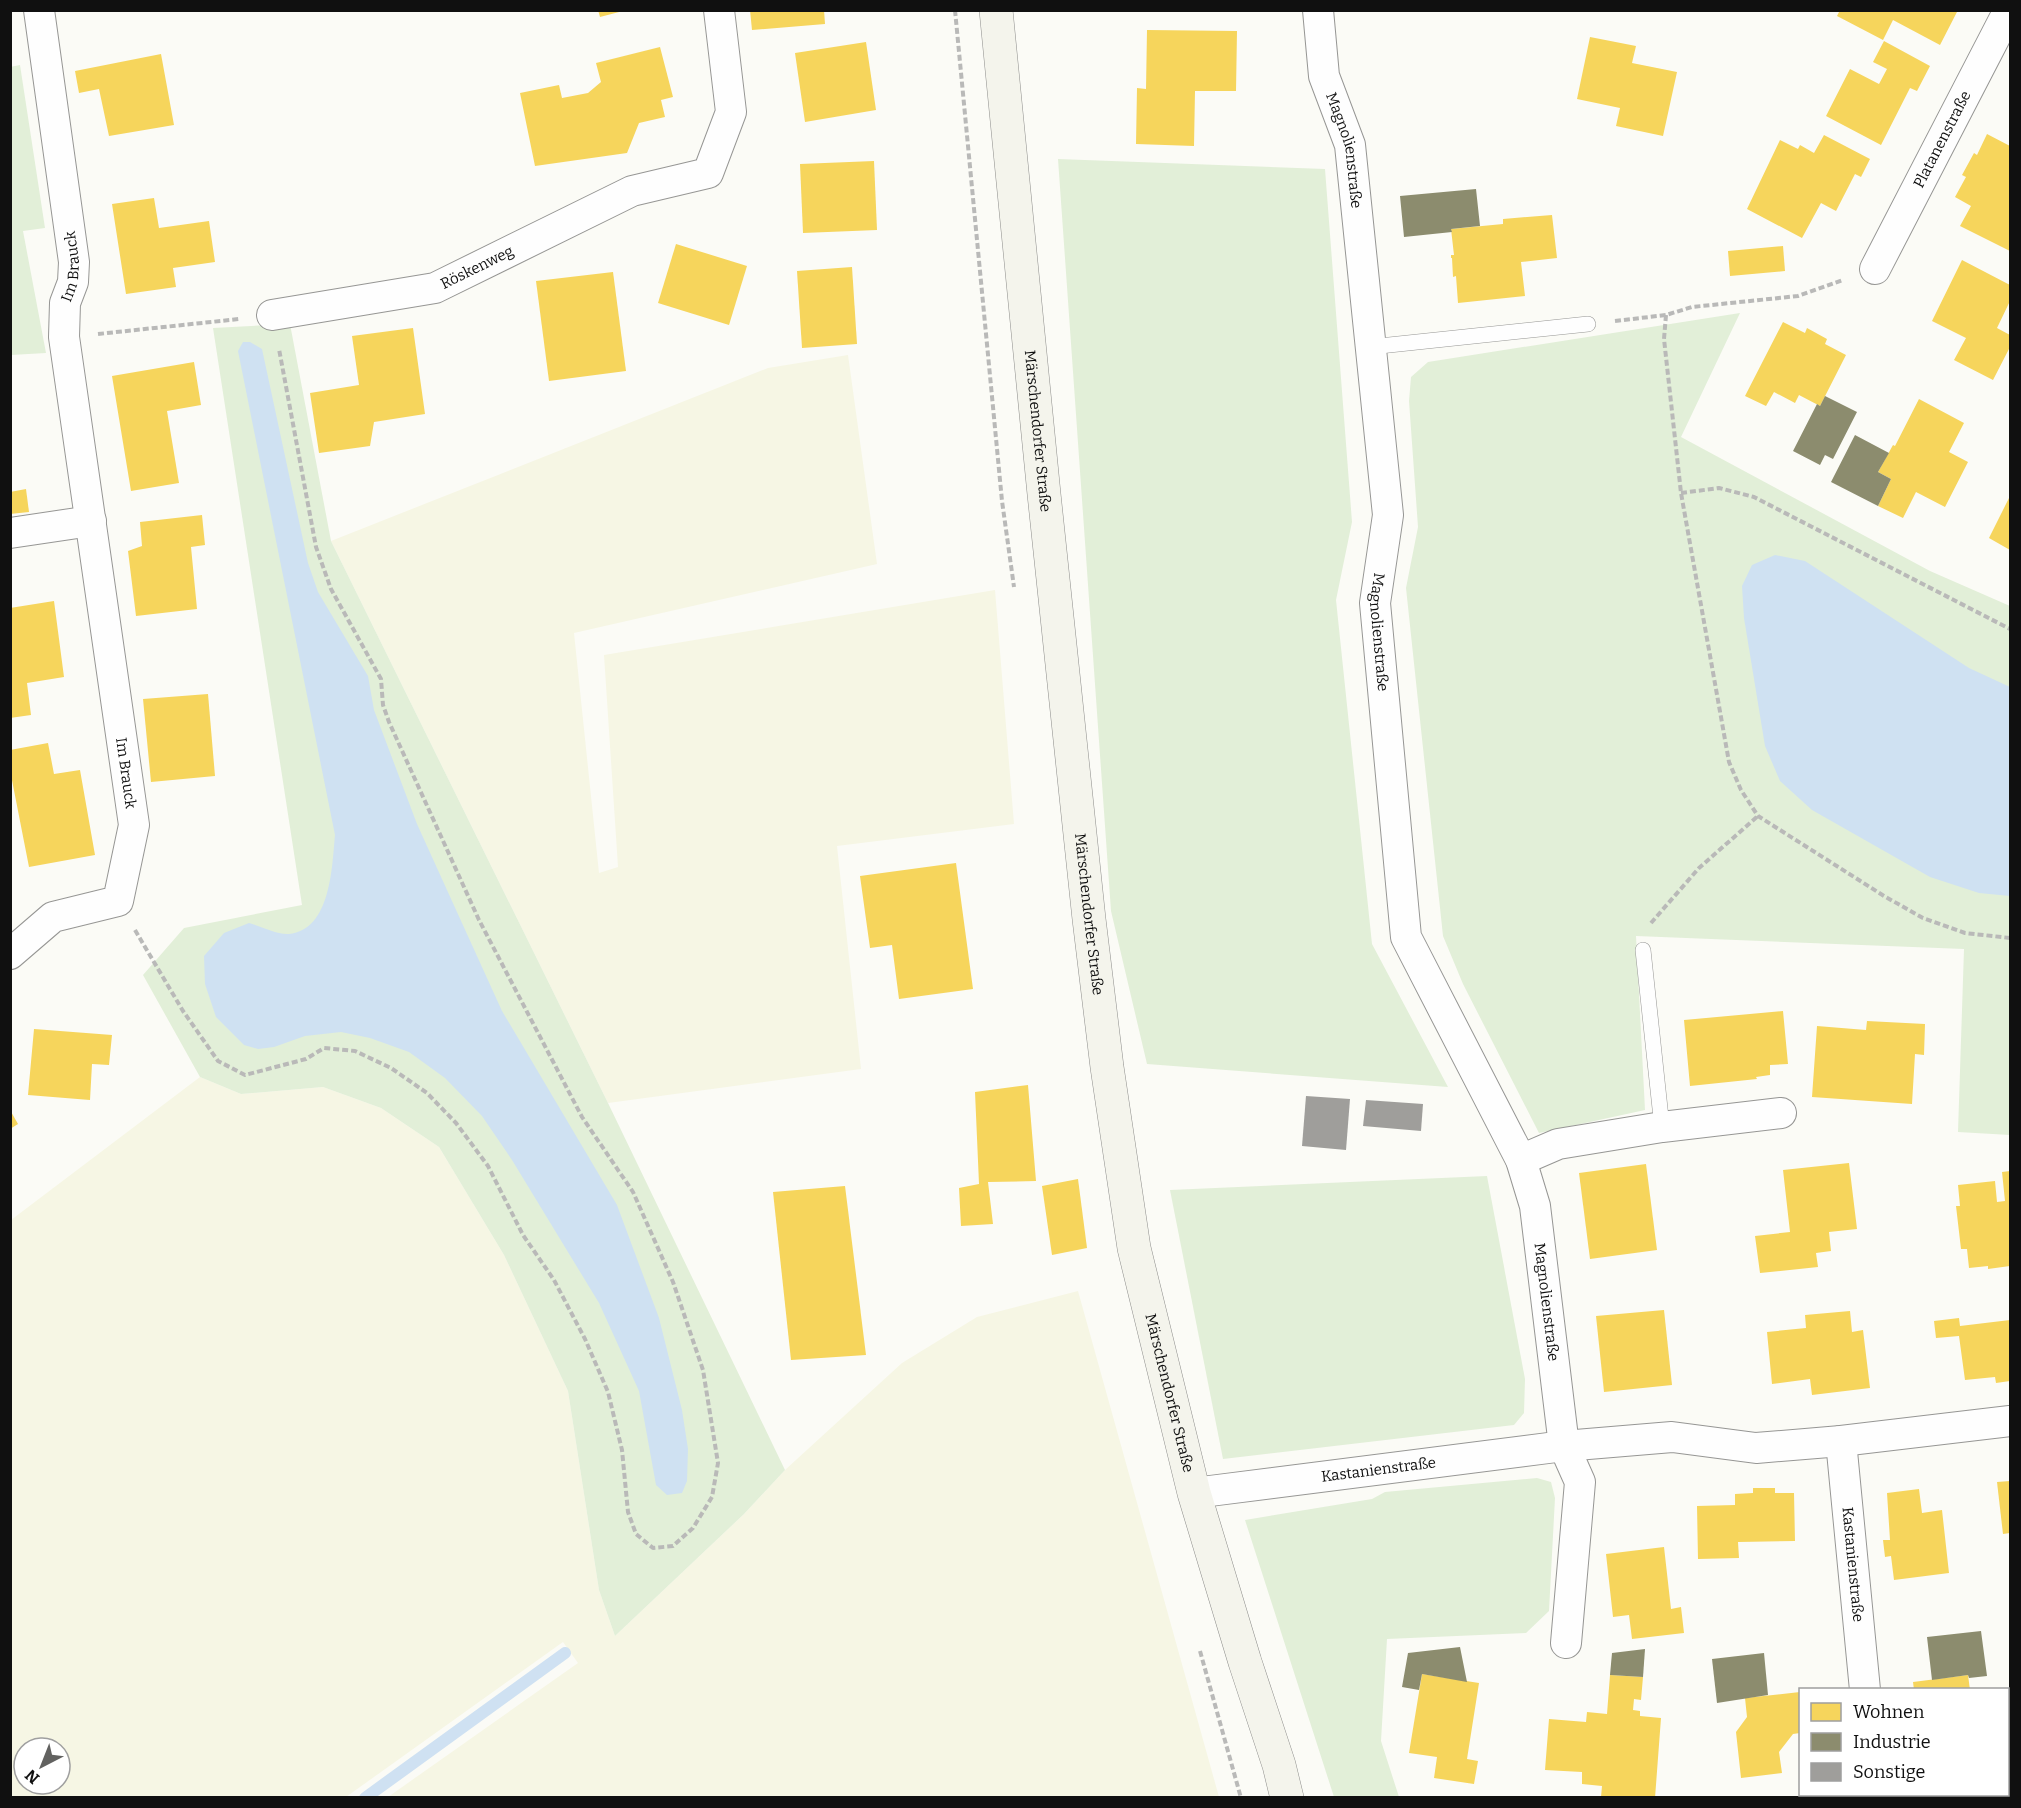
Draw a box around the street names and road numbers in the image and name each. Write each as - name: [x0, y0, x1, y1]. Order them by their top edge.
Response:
- street label: Platanenstraße: [1910, 88, 1975, 191]
- street label: Magnolienstraße: [1322, 90, 1365, 209]
- street label: Im Brauck: [57, 230, 83, 304]
- street label: Röskenweg: [438, 242, 516, 293]
- street label: Märschendorfer Straße: [1021, 349, 1055, 513]
- street label: Magnolienstraße: [1366, 572, 1392, 692]
- street label: Im Brauck: [112, 736, 140, 810]
- street label: Märschendorfer Straße: [1071, 832, 1107, 996]
- street label: Magnolienstraße: [1531, 1242, 1563, 1362]
- street label: Märschendorfer Straße: [1141, 1312, 1198, 1474]
- street label: Kastanienstraße: [1320, 1453, 1437, 1486]
- street label: Kastanienstraße: [1838, 1506, 1867, 1623]

